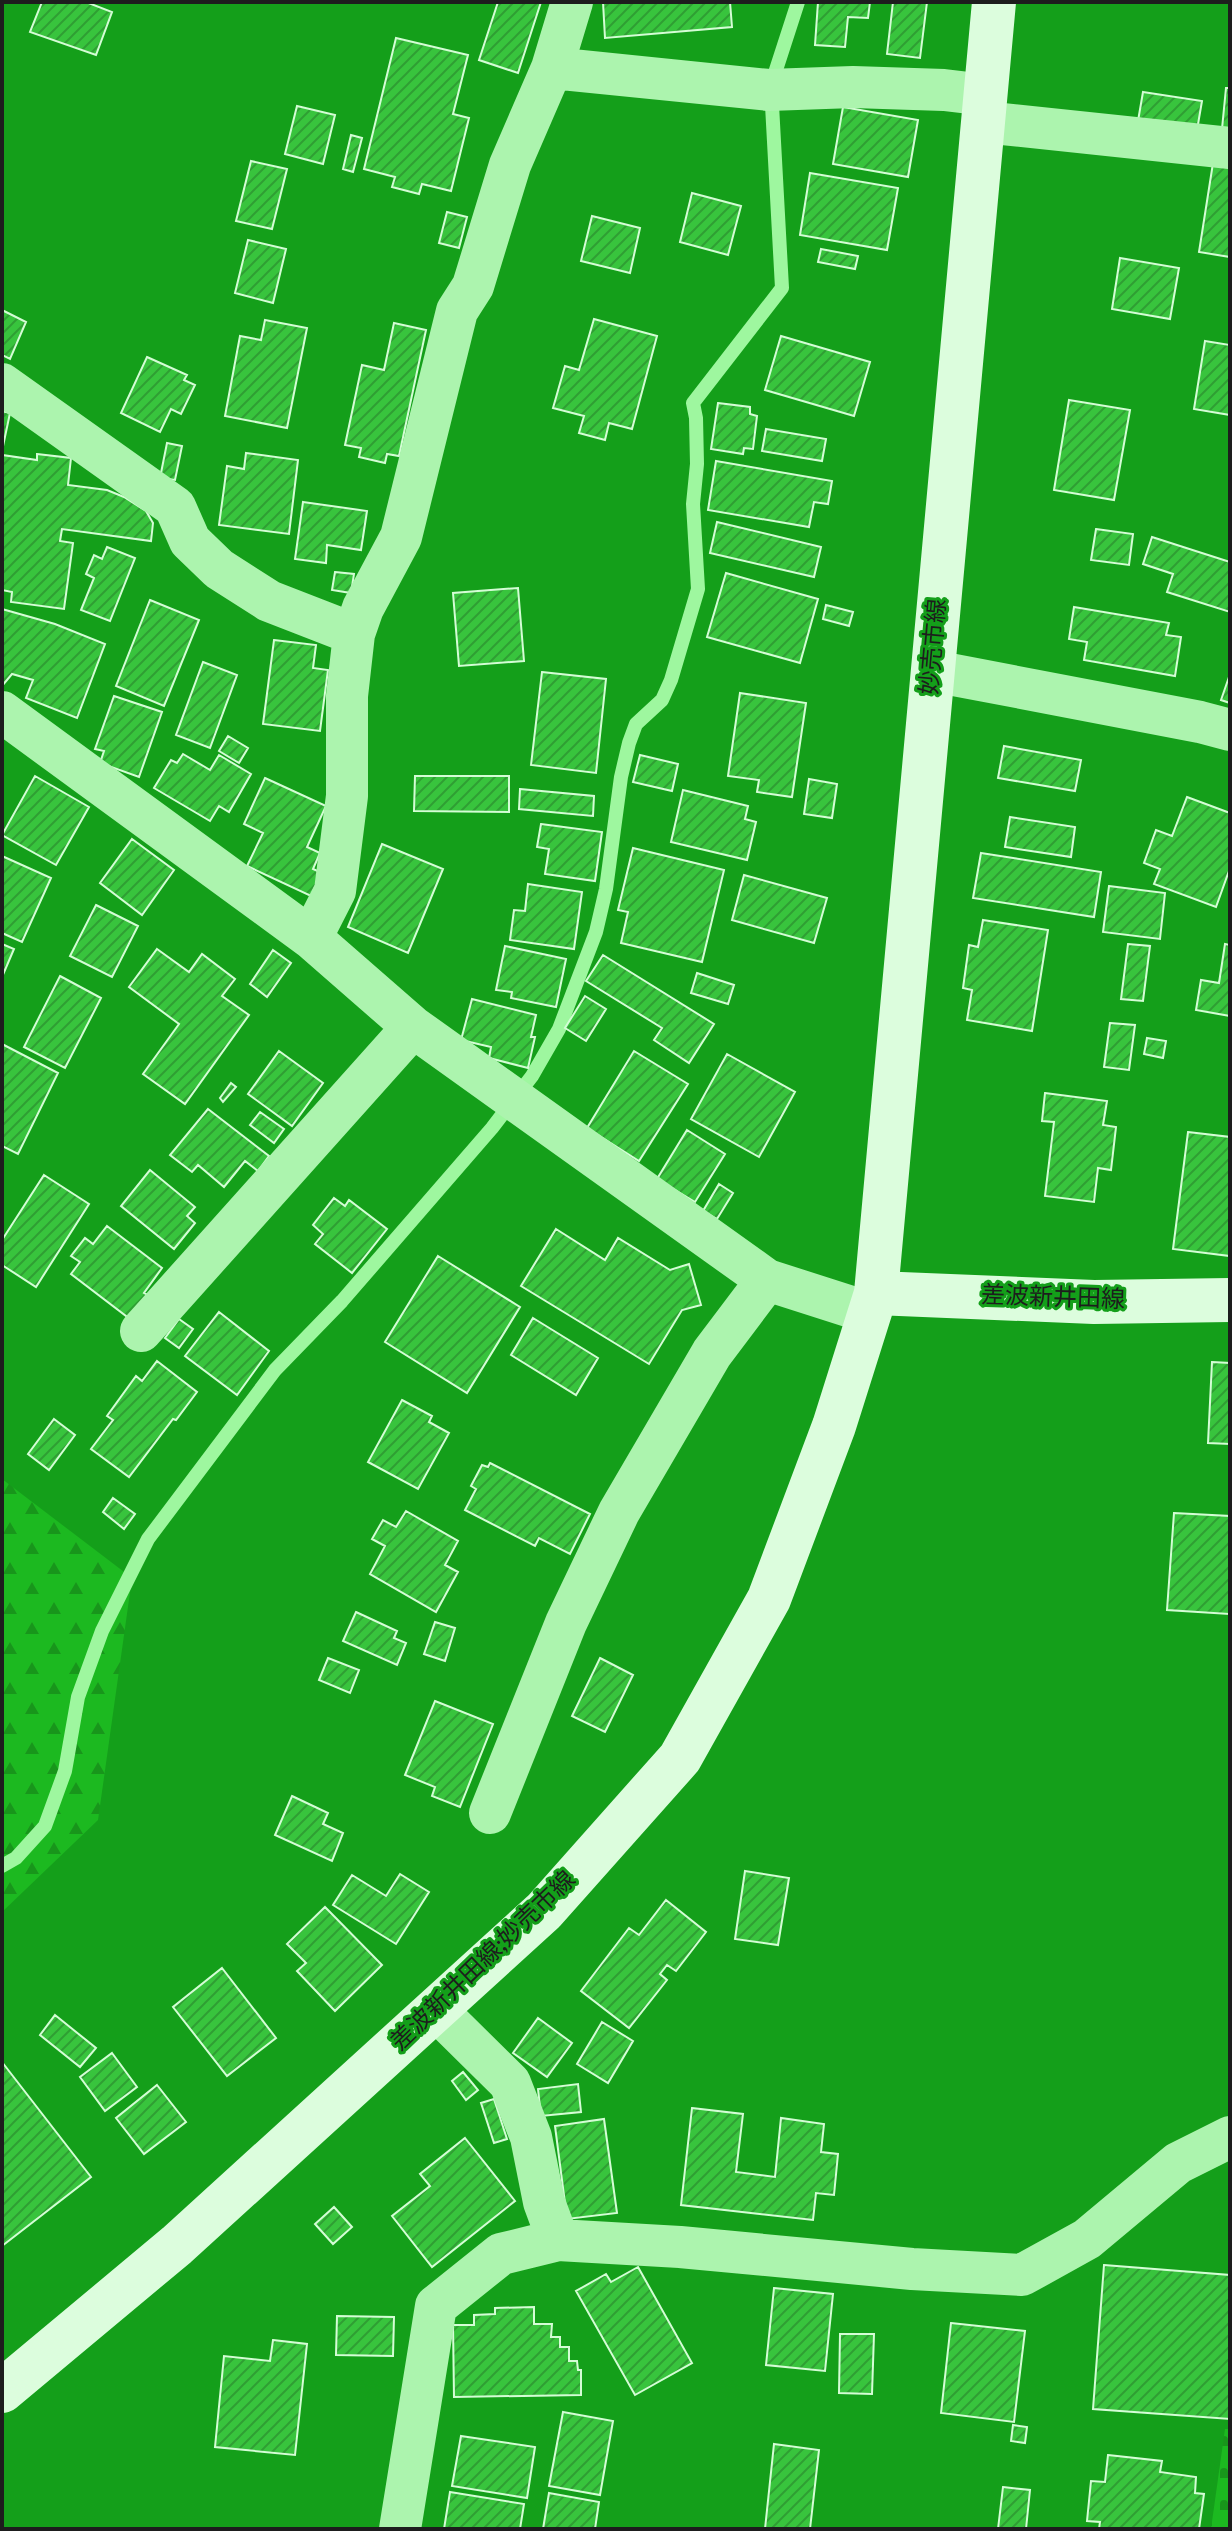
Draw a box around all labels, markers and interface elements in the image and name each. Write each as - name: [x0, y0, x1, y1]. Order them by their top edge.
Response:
- street label: 妙売市線: [916, 598, 954, 696]
- street label: 差波新井田線: [981, 1281, 1125, 1317]
- street label: 差波新井田線;妙売市線: [385, 1866, 583, 2058]

